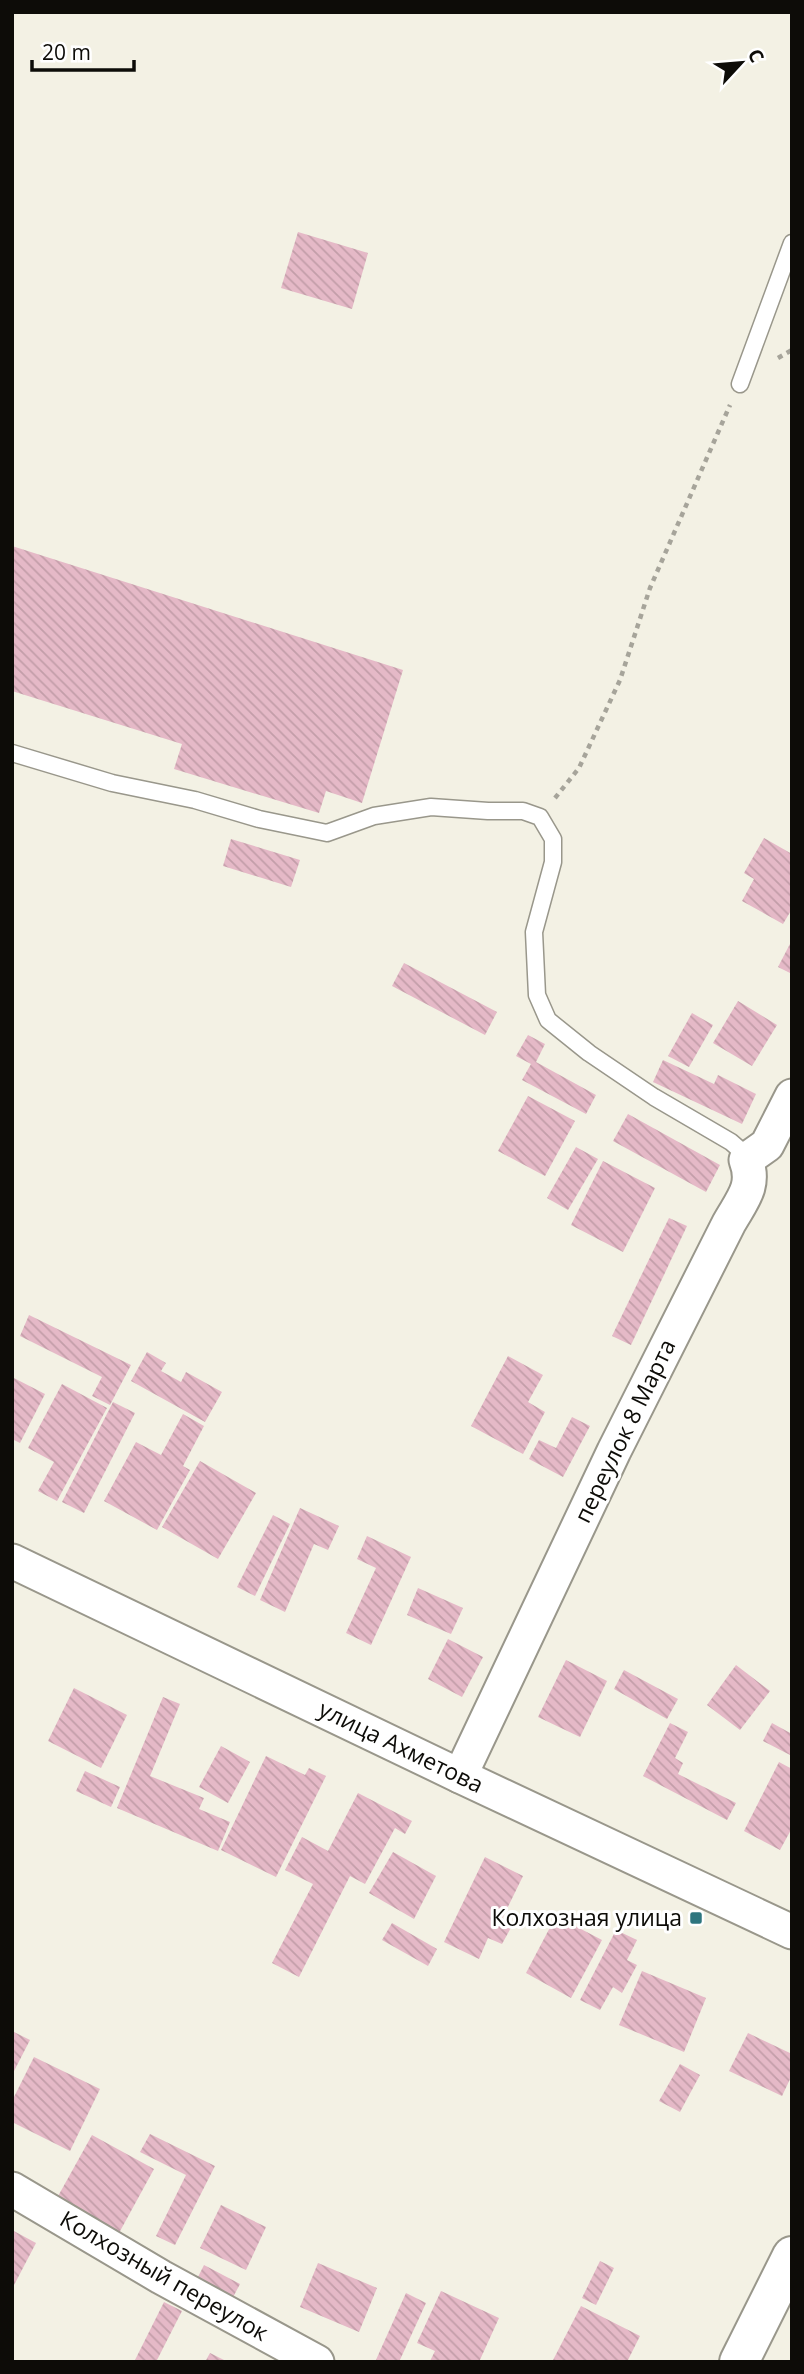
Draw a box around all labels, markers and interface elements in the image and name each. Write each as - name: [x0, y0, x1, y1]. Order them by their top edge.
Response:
- scale bar: [32, 28, 133, 72]
- north arrow: [706, 28, 776, 98]
- text: 20 m: [42, 38, 91, 66]
- text: С: [742, 44, 771, 67]
- street label: переулок 8 Марта: [566, 1333, 682, 1528]
- street label: улица Ахметова: [314, 1692, 489, 1800]
- place label: Колхозная улица: [491, 1901, 682, 1933]
- marker: Колхозная улица: [688, 1910, 704, 1926]
- street label: Колхозный переулок: [55, 2202, 275, 2348]

